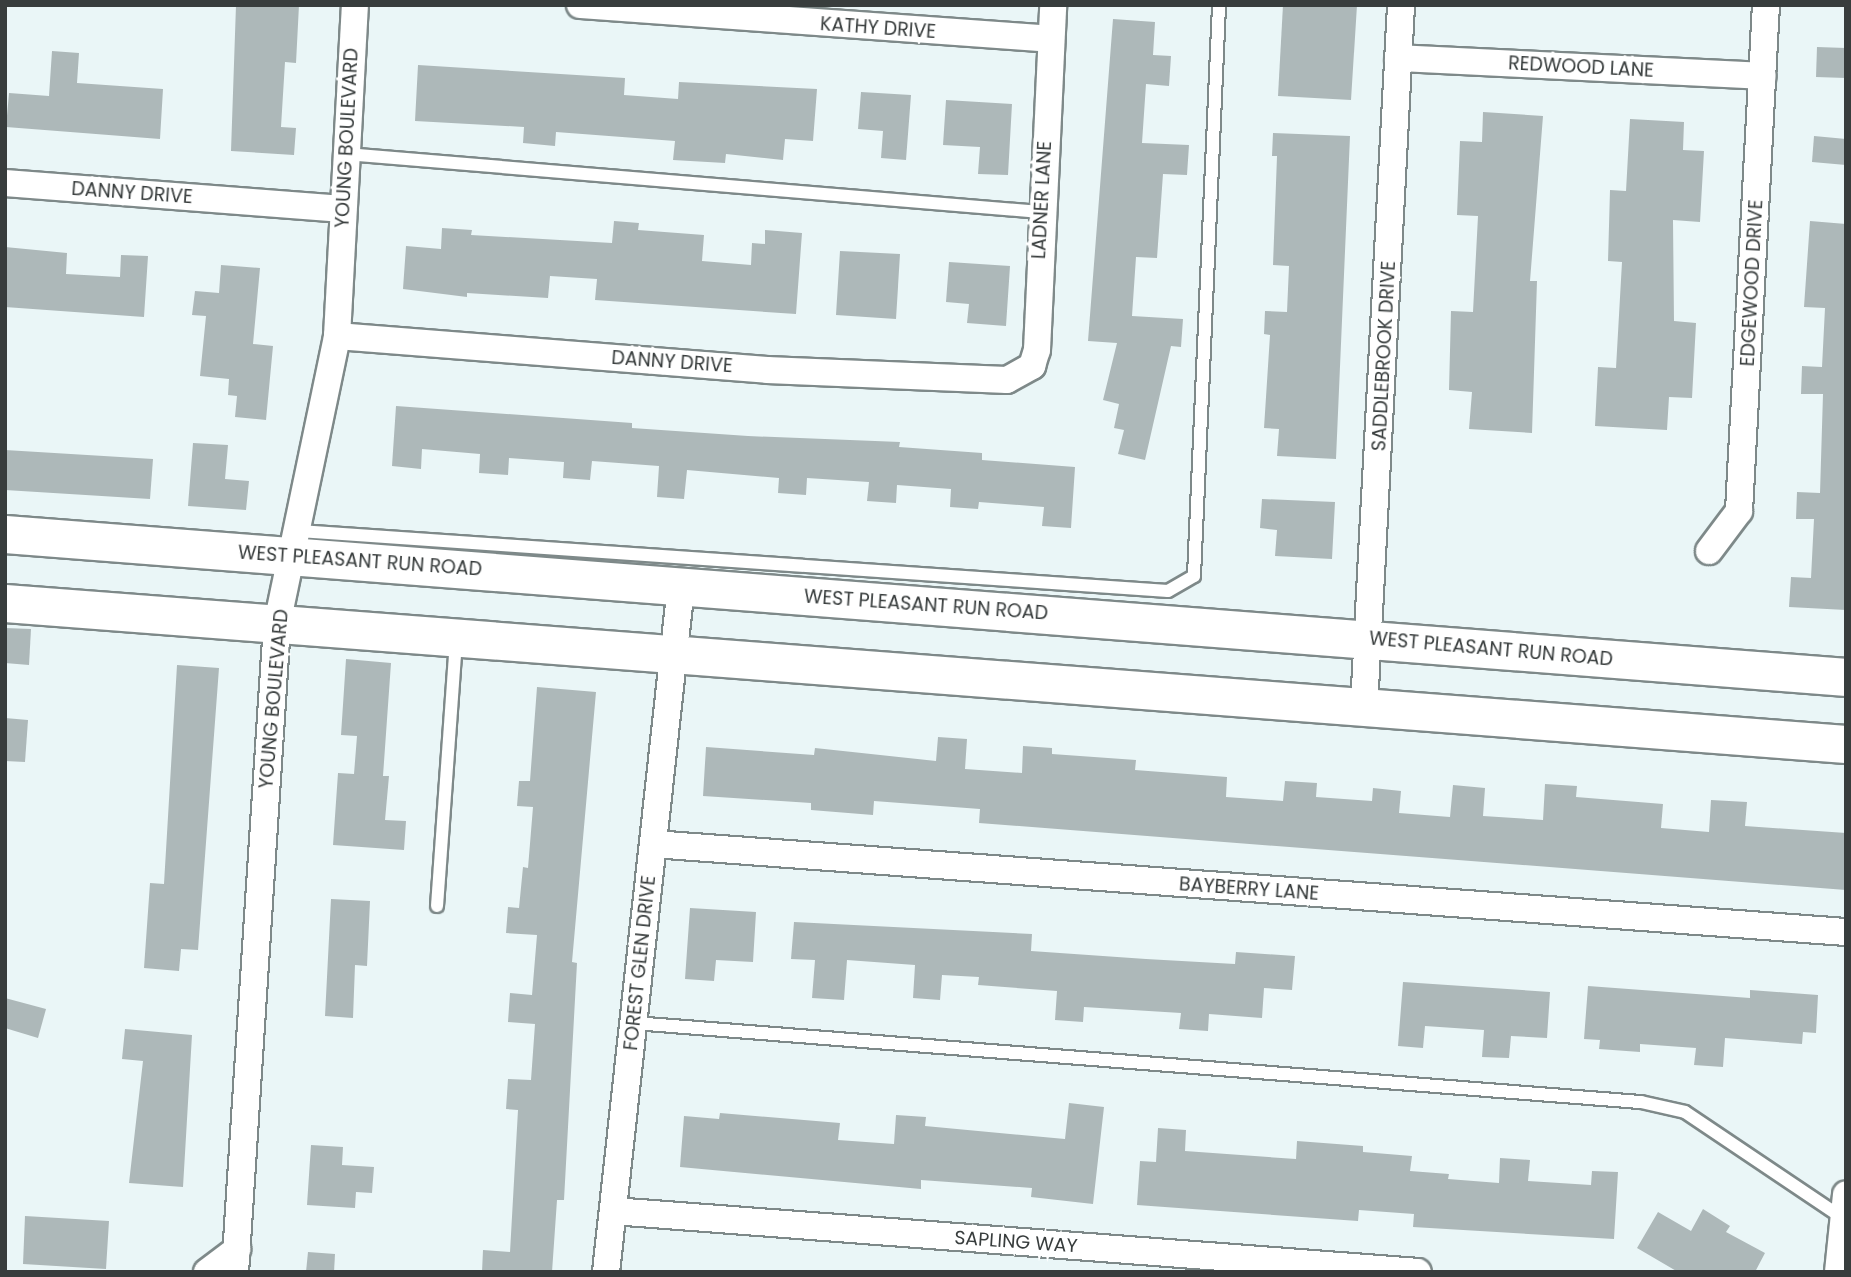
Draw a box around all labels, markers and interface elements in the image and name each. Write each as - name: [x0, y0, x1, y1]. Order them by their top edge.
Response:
- street label: KATHY DRIVE: [819, 13, 937, 43]
- street label: YOUNG BOULEVARD: [331, 47, 363, 229]
- street label: REDWOOD LANE: [1508, 52, 1654, 82]
- street label: LADNER LANE: [1028, 140, 1056, 260]
- street label: DANNY DRIVE: [71, 177, 193, 209]
- street label: EDGEWOOD DRIVE: [1736, 199, 1768, 367]
- street label: SADDLEBROOK DRIVE: [1368, 260, 1400, 452]
- street label: DANNY DRIVE: [611, 346, 733, 378]
- street label: WEST PLEASANT RUN ROAD: [237, 541, 483, 581]
- street label: WEST PLEASANT RUN ROAD: [803, 585, 1049, 625]
- street label: YOUNG BOULEVARD: [255, 608, 293, 790]
- street label: WEST PLEASANT RUN ROAD: [1368, 627, 1614, 671]
- street label: BAYBERRY LANE: [1178, 873, 1320, 905]
- street label: FOREST GLEN DRIVE: [619, 874, 661, 1052]
- street label: SAPLING WAY: [954, 1226, 1078, 1258]

